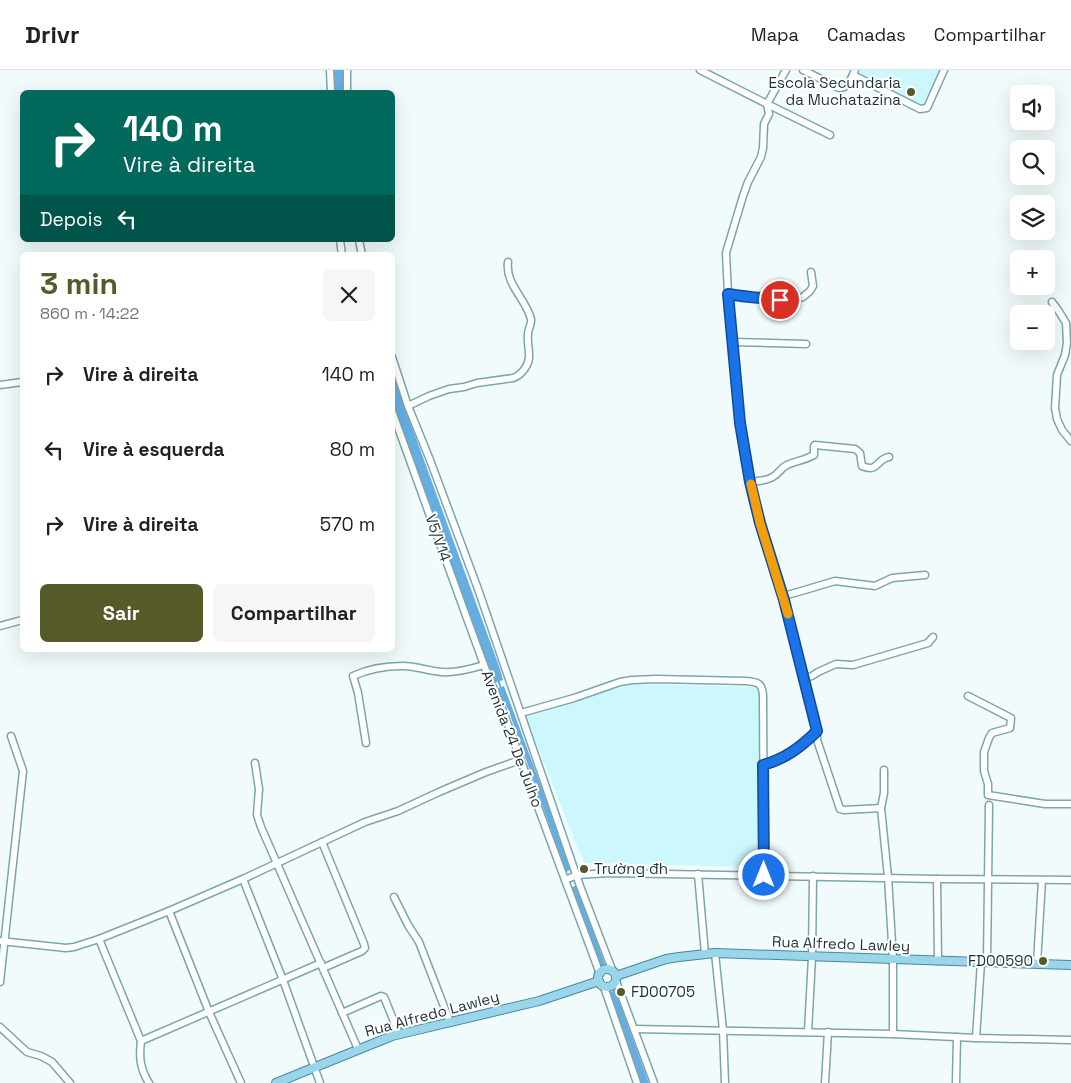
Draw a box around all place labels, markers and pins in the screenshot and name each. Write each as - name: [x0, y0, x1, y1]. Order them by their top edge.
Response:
- place label: Escola Secundaria da Muchatazina: [769, 73, 901, 109]
- marker: Escola Secundaria da Muchatazina: [905, 86, 917, 98]
- pin: [759, 279, 801, 321]
- place label: Trường đh: [594, 859, 668, 878]
- marker: Trường đh: [578, 863, 590, 875]
- place label: FD00590: [968, 951, 1033, 970]
- marker: FD00590: [1037, 955, 1049, 967]
- place label: FD00705: [631, 982, 695, 1001]
- marker: FD00705: [615, 986, 627, 998]

